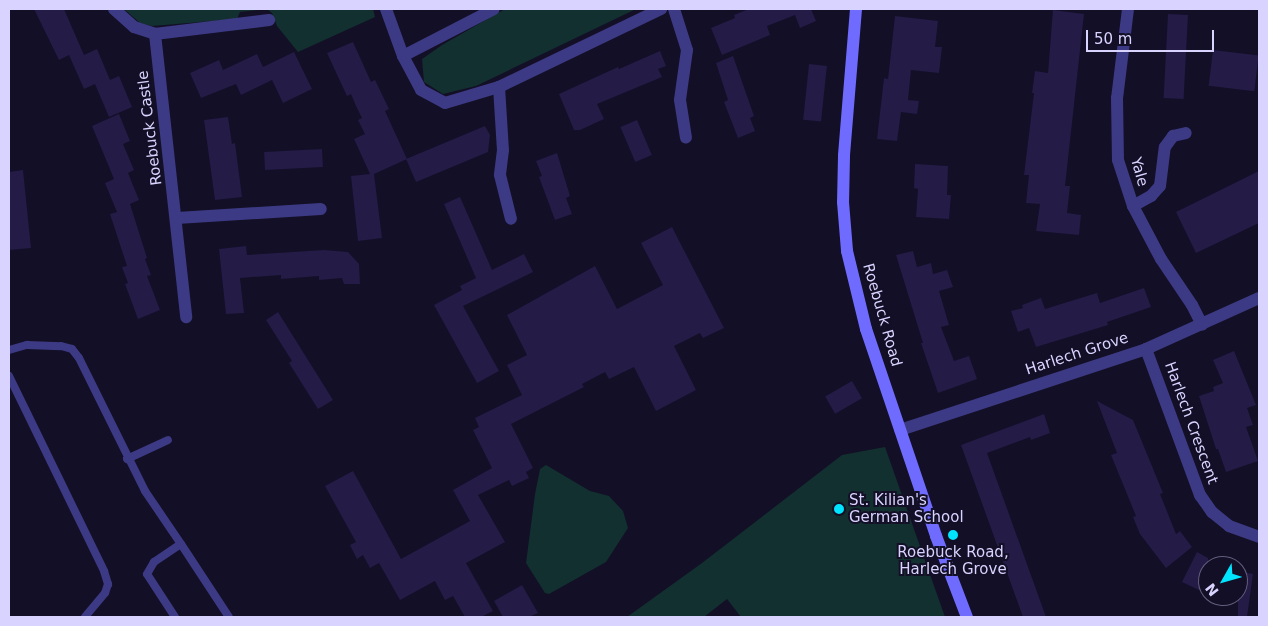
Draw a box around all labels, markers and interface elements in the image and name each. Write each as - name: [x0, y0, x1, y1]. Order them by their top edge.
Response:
- scale bar: [1088, 20, 1216, 52]
- text: 50 m: [1094, 30, 1132, 48]
- street label: Roebuck Castle: [134, 70, 166, 186]
- street label: Yale: [1126, 155, 1152, 189]
- street label: Roebuck Road: [859, 261, 905, 369]
- street label: Harlech Grove: [1023, 329, 1131, 379]
- street label: Harlech Crescent: [1161, 359, 1221, 487]
- place label: St. Kilian's German School: [849, 491, 964, 526]
- marker: St. Kilian's German School: [833, 503, 845, 515]
- marker: Roebuck Road, Harlech Grove: [947, 529, 959, 541]
- place label: Roebuck Road, Harlech Grove: [897, 543, 1009, 578]
- north arrow: [1198, 556, 1248, 606]
- text: N: [1202, 580, 1222, 599]

